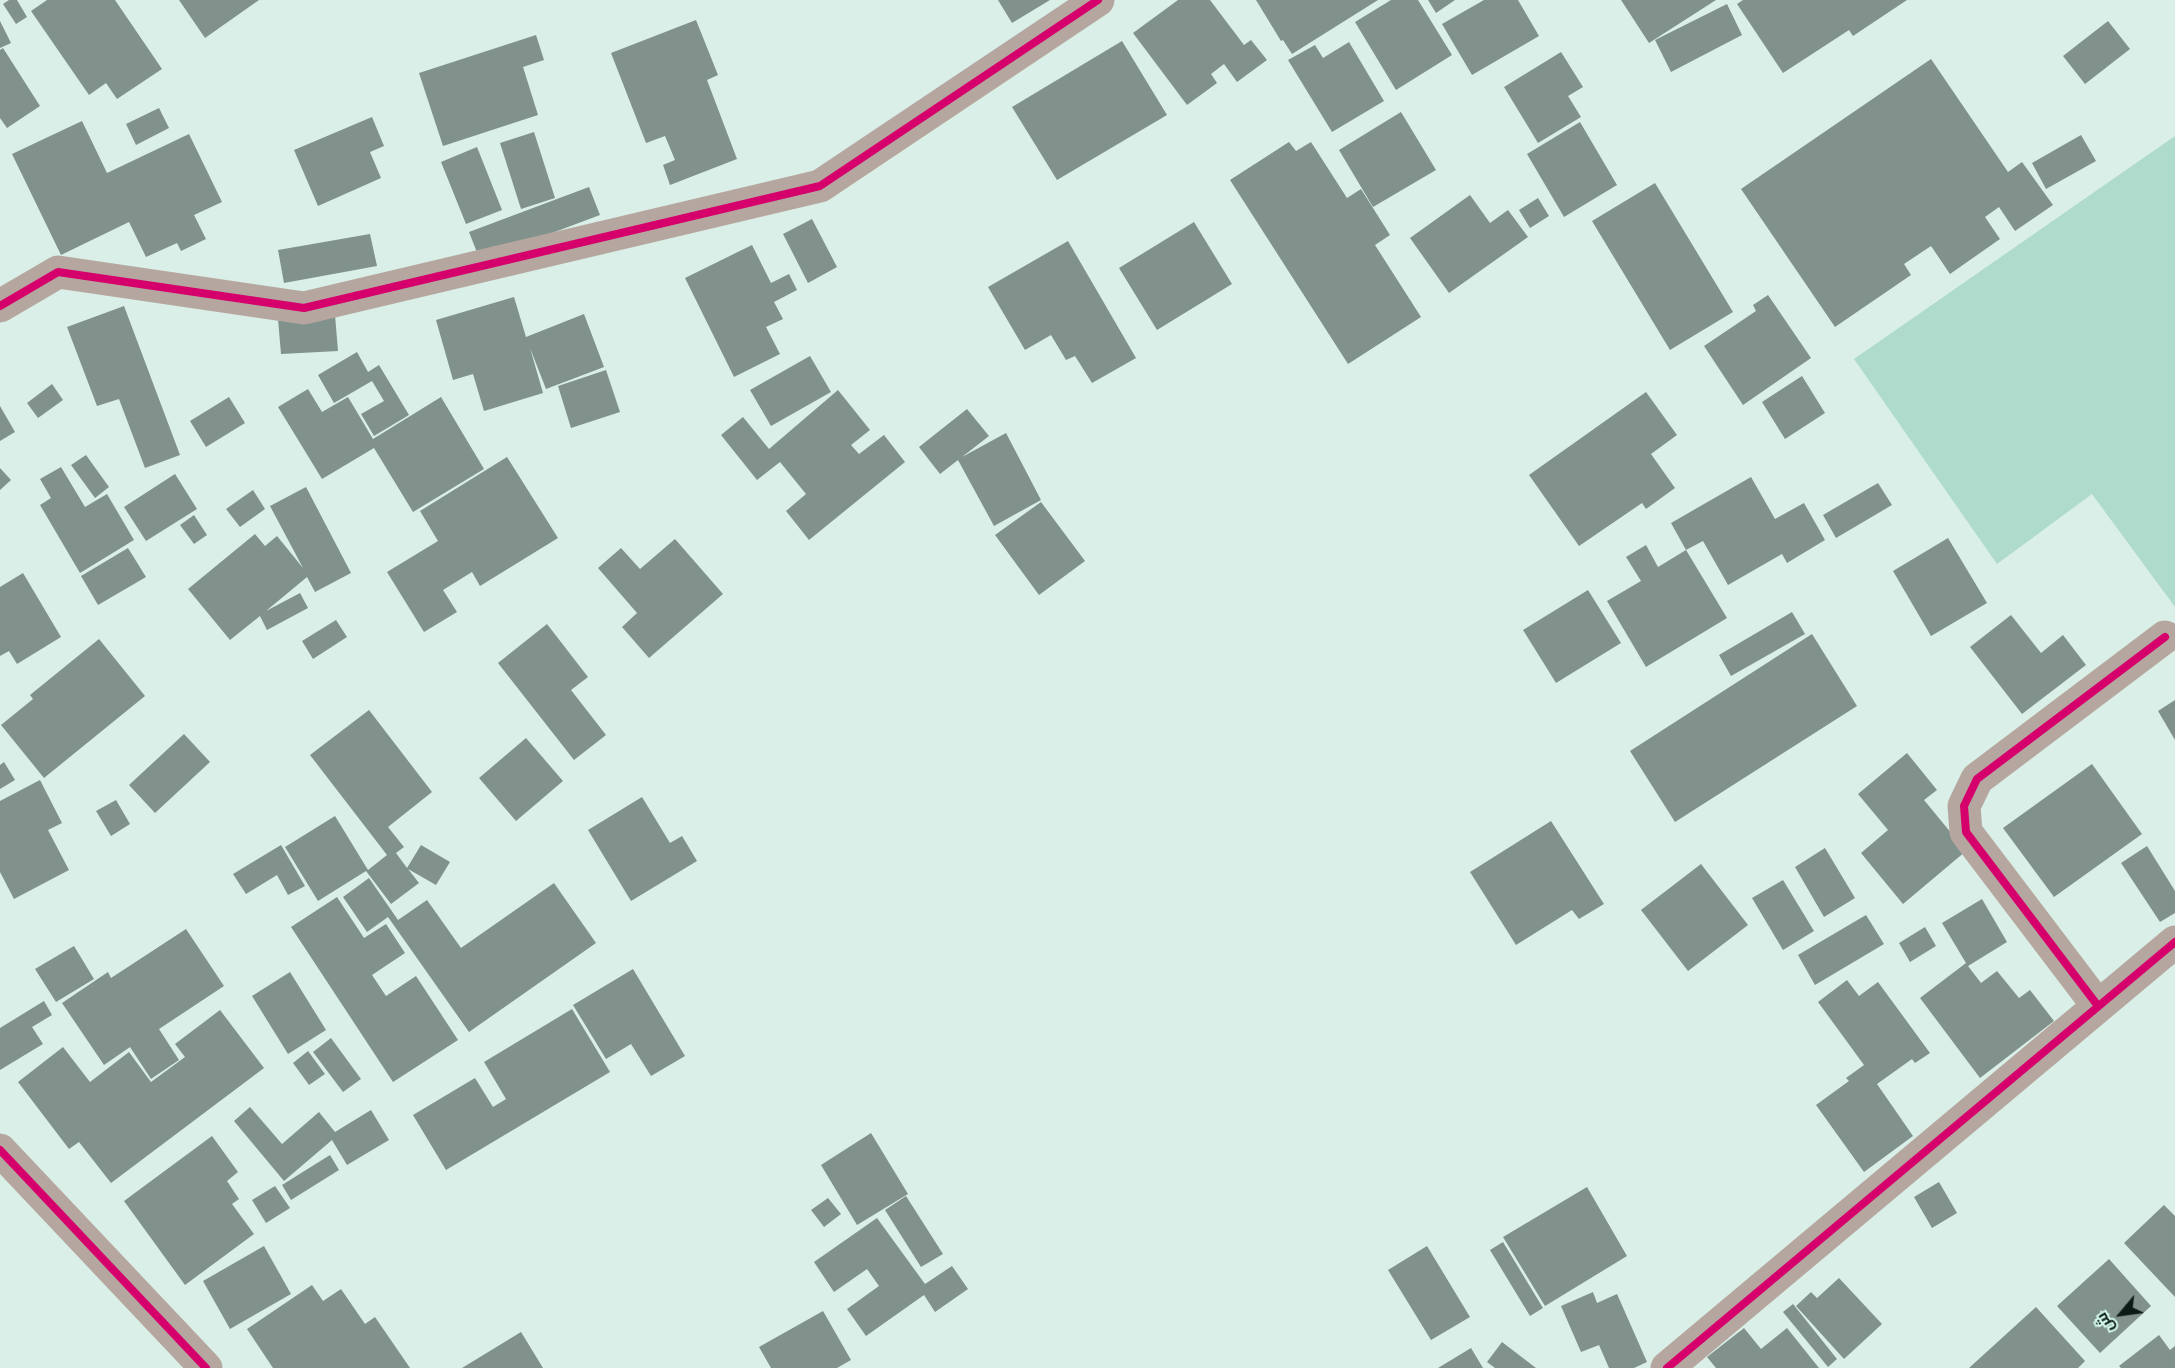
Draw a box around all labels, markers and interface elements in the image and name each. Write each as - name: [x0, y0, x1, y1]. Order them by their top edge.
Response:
- north arrow: [2091, 1284, 2151, 1344]
- text: ش: [2092, 1309, 2118, 1337]

